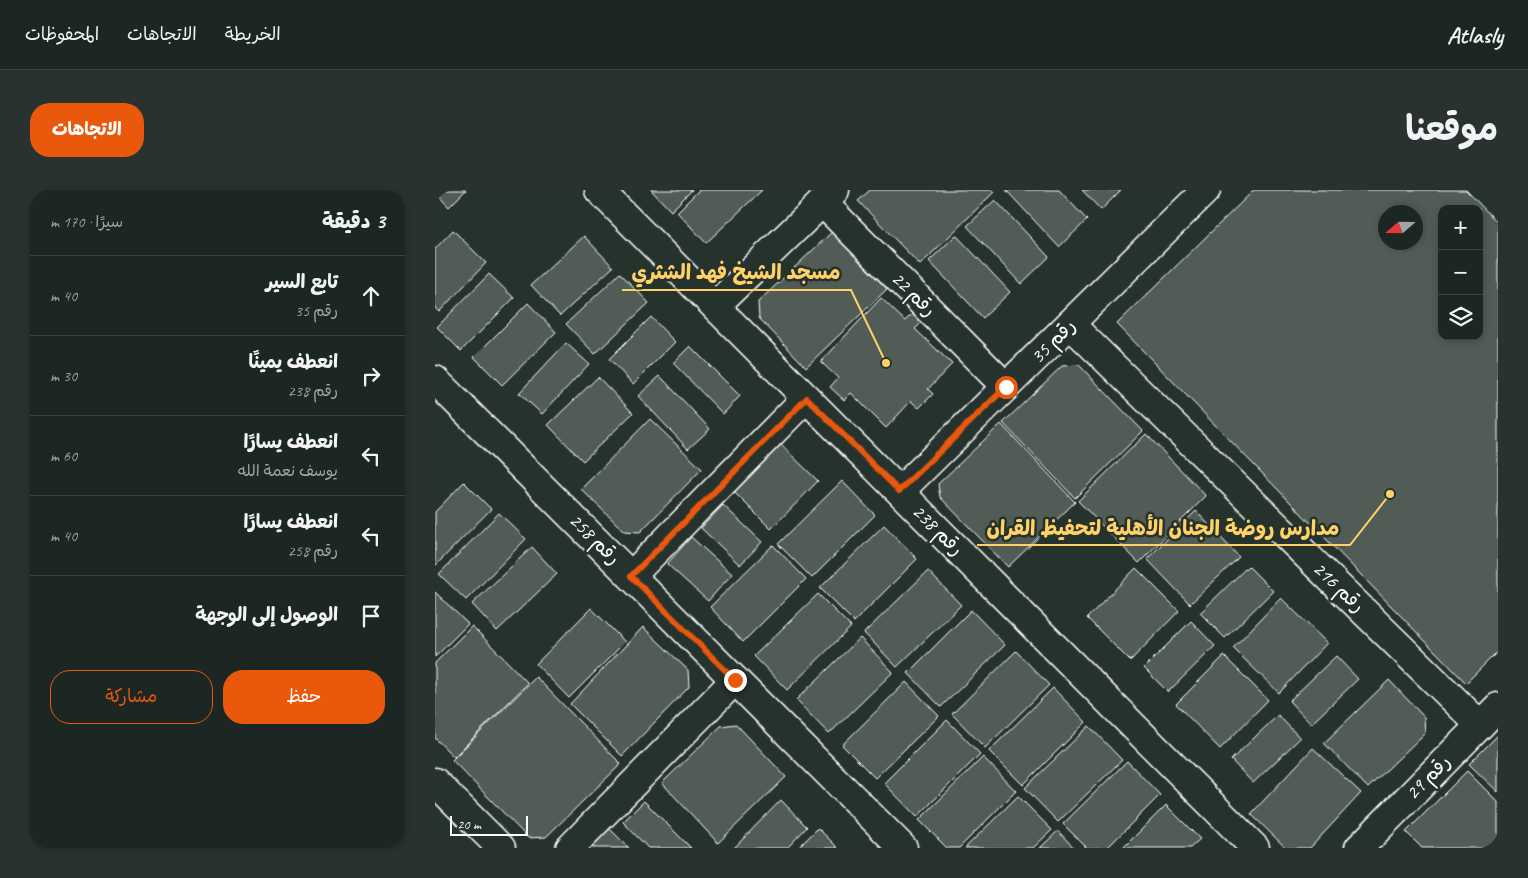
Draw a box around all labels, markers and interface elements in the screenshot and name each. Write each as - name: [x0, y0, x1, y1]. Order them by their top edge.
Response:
- text: Atlasly: [1447, 20, 1503, 50]
- text: المحفوظات: [25, 23, 99, 45]
- text: الاتجاهات: [127, 23, 197, 45]
- text: الخريطة: [225, 23, 281, 45]
- button: الاتجاهات: [30, 103, 144, 157]
- text: موقعنا: [1405, 106, 1498, 151]
- north arrow: [1378, 205, 1423, 250]
- map controls: [1438, 205, 1483, 340]
- button: +: [1438, 205, 1483, 250]
- text: 3 دقيقة: [322, 208, 385, 234]
- text: سيرًا · 170 m: [50, 212, 123, 232]
- button: −: [1438, 250, 1483, 295]
- callout: مسجد الشيخ فهد الشثري: [622, 254, 851, 290]
- text: مسجد الشيخ فهد الشثري: [632, 259, 840, 288]
- street label: رقم 22: [885, 266, 942, 323]
- text: تابع السير: [266, 270, 338, 294]
- icon: ahead: [357, 282, 385, 310]
- text: 40 m: [50, 286, 77, 306]
- button: layers: [1438, 295, 1483, 340]
- text: رقم 35: [295, 301, 338, 321]
- street label: رقم 35: [1025, 313, 1082, 370]
- text: انعطف يمينًا: [249, 350, 338, 374]
- icon: right: [357, 362, 385, 390]
- text: 30 m: [50, 366, 77, 386]
- route start: [995, 376, 1018, 399]
- text: رقم 238: [288, 381, 338, 401]
- text: انعطف يسارًا: [244, 430, 338, 454]
- icon: left: [357, 442, 385, 470]
- text: 60 m: [50, 446, 77, 466]
- text: يوسف نعمة الله: [238, 461, 338, 481]
- street label: رقم 238: [905, 499, 969, 563]
- street label: رقم 258: [562, 508, 626, 572]
- callout: مدارس روضة الجنان الأهلية لتحفيظ القران: [977, 509, 1350, 545]
- text: انعطف يسارًا: [244, 510, 338, 534]
- text: مدارس روضة الجنان الأهلية لتحفيظ القران: [987, 514, 1339, 541]
- icon: left: [357, 522, 385, 550]
- text: 40 m: [50, 526, 77, 546]
- text: رقم 258: [288, 541, 338, 561]
- street label: رقم 216: [1306, 556, 1370, 619]
- icon: arrive: [357, 602, 385, 630]
- text: الوصول إلى الوجهة: [195, 603, 338, 627]
- route end: [724, 669, 747, 692]
- button: مشاركة: [50, 670, 213, 724]
- button: حفظ: [223, 670, 385, 724]
- street label: رقم 29: [1400, 749, 1457, 806]
- scale bar: [450, 813, 527, 836]
- text: 20 m: [457, 816, 481, 833]

